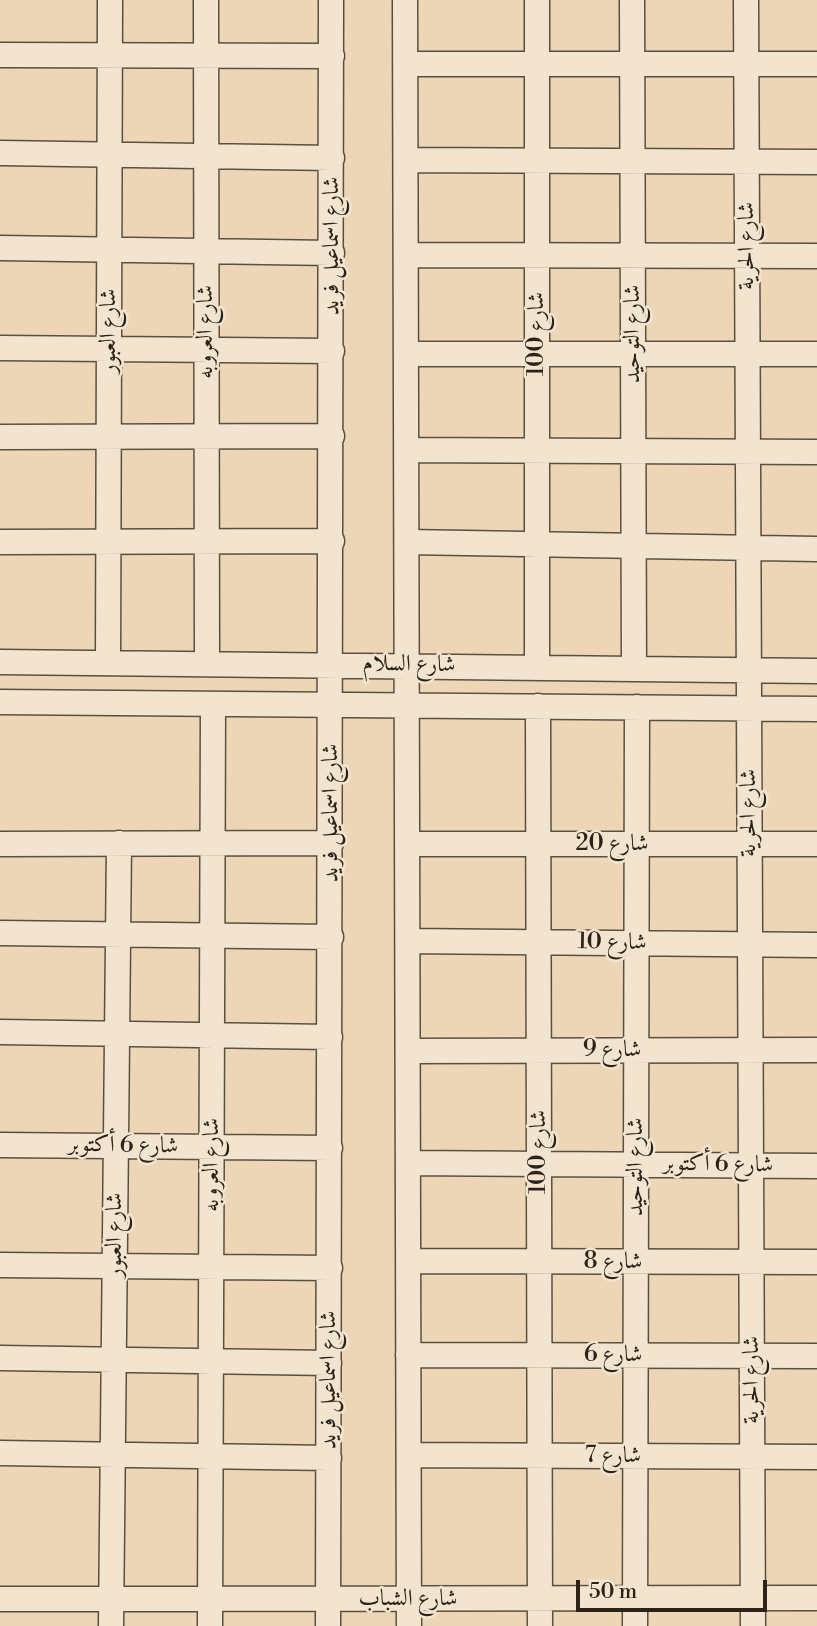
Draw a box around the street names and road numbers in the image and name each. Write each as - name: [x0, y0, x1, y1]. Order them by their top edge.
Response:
- street label: شارع اسماعيل فريد: [318, 177, 346, 315]
- street label: شارع الحرية: [733, 202, 761, 290]
- street label: شارع العروبه: [192, 285, 220, 379]
- street label: شارع التوحيد: [619, 285, 647, 383]
- street label: شارع العبور: [95, 289, 123, 373]
- street label: شارع 100: [523, 292, 551, 376]
- street label: شارع السلام: [362, 650, 456, 680]
- street label: شارع اسماعيل فريد: [317, 744, 345, 882]
- street label: شارع الحرية: [735, 769, 763, 857]
- street label: شارع 20: [575, 830, 649, 858]
- street label: شارع 10: [577, 929, 647, 957]
- street label: شارع 9: [583, 1036, 641, 1064]
- street label: شارع 100: [525, 1110, 553, 1194]
- street label: شارع العروبه: [198, 1118, 226, 1212]
- street label: شارع التوحيد: [622, 1118, 650, 1216]
- street label: شارع 6 أكتوبر: [68, 1131, 178, 1161]
- street label: شارع 6 أكتوبر: [663, 1150, 773, 1180]
- street label: شارع العبور: [101, 1193, 129, 1277]
- street label: شارع 8: [584, 1248, 642, 1276]
- street label: شارع اسماعيل فريد: [315, 1311, 343, 1449]
- street label: شارع الحرية: [738, 1336, 766, 1424]
- street label: شارع 6: [584, 1341, 642, 1369]
- street label: شارع 7: [585, 1442, 641, 1470]
- street label: شارع الشباب: [359, 1585, 457, 1613]

